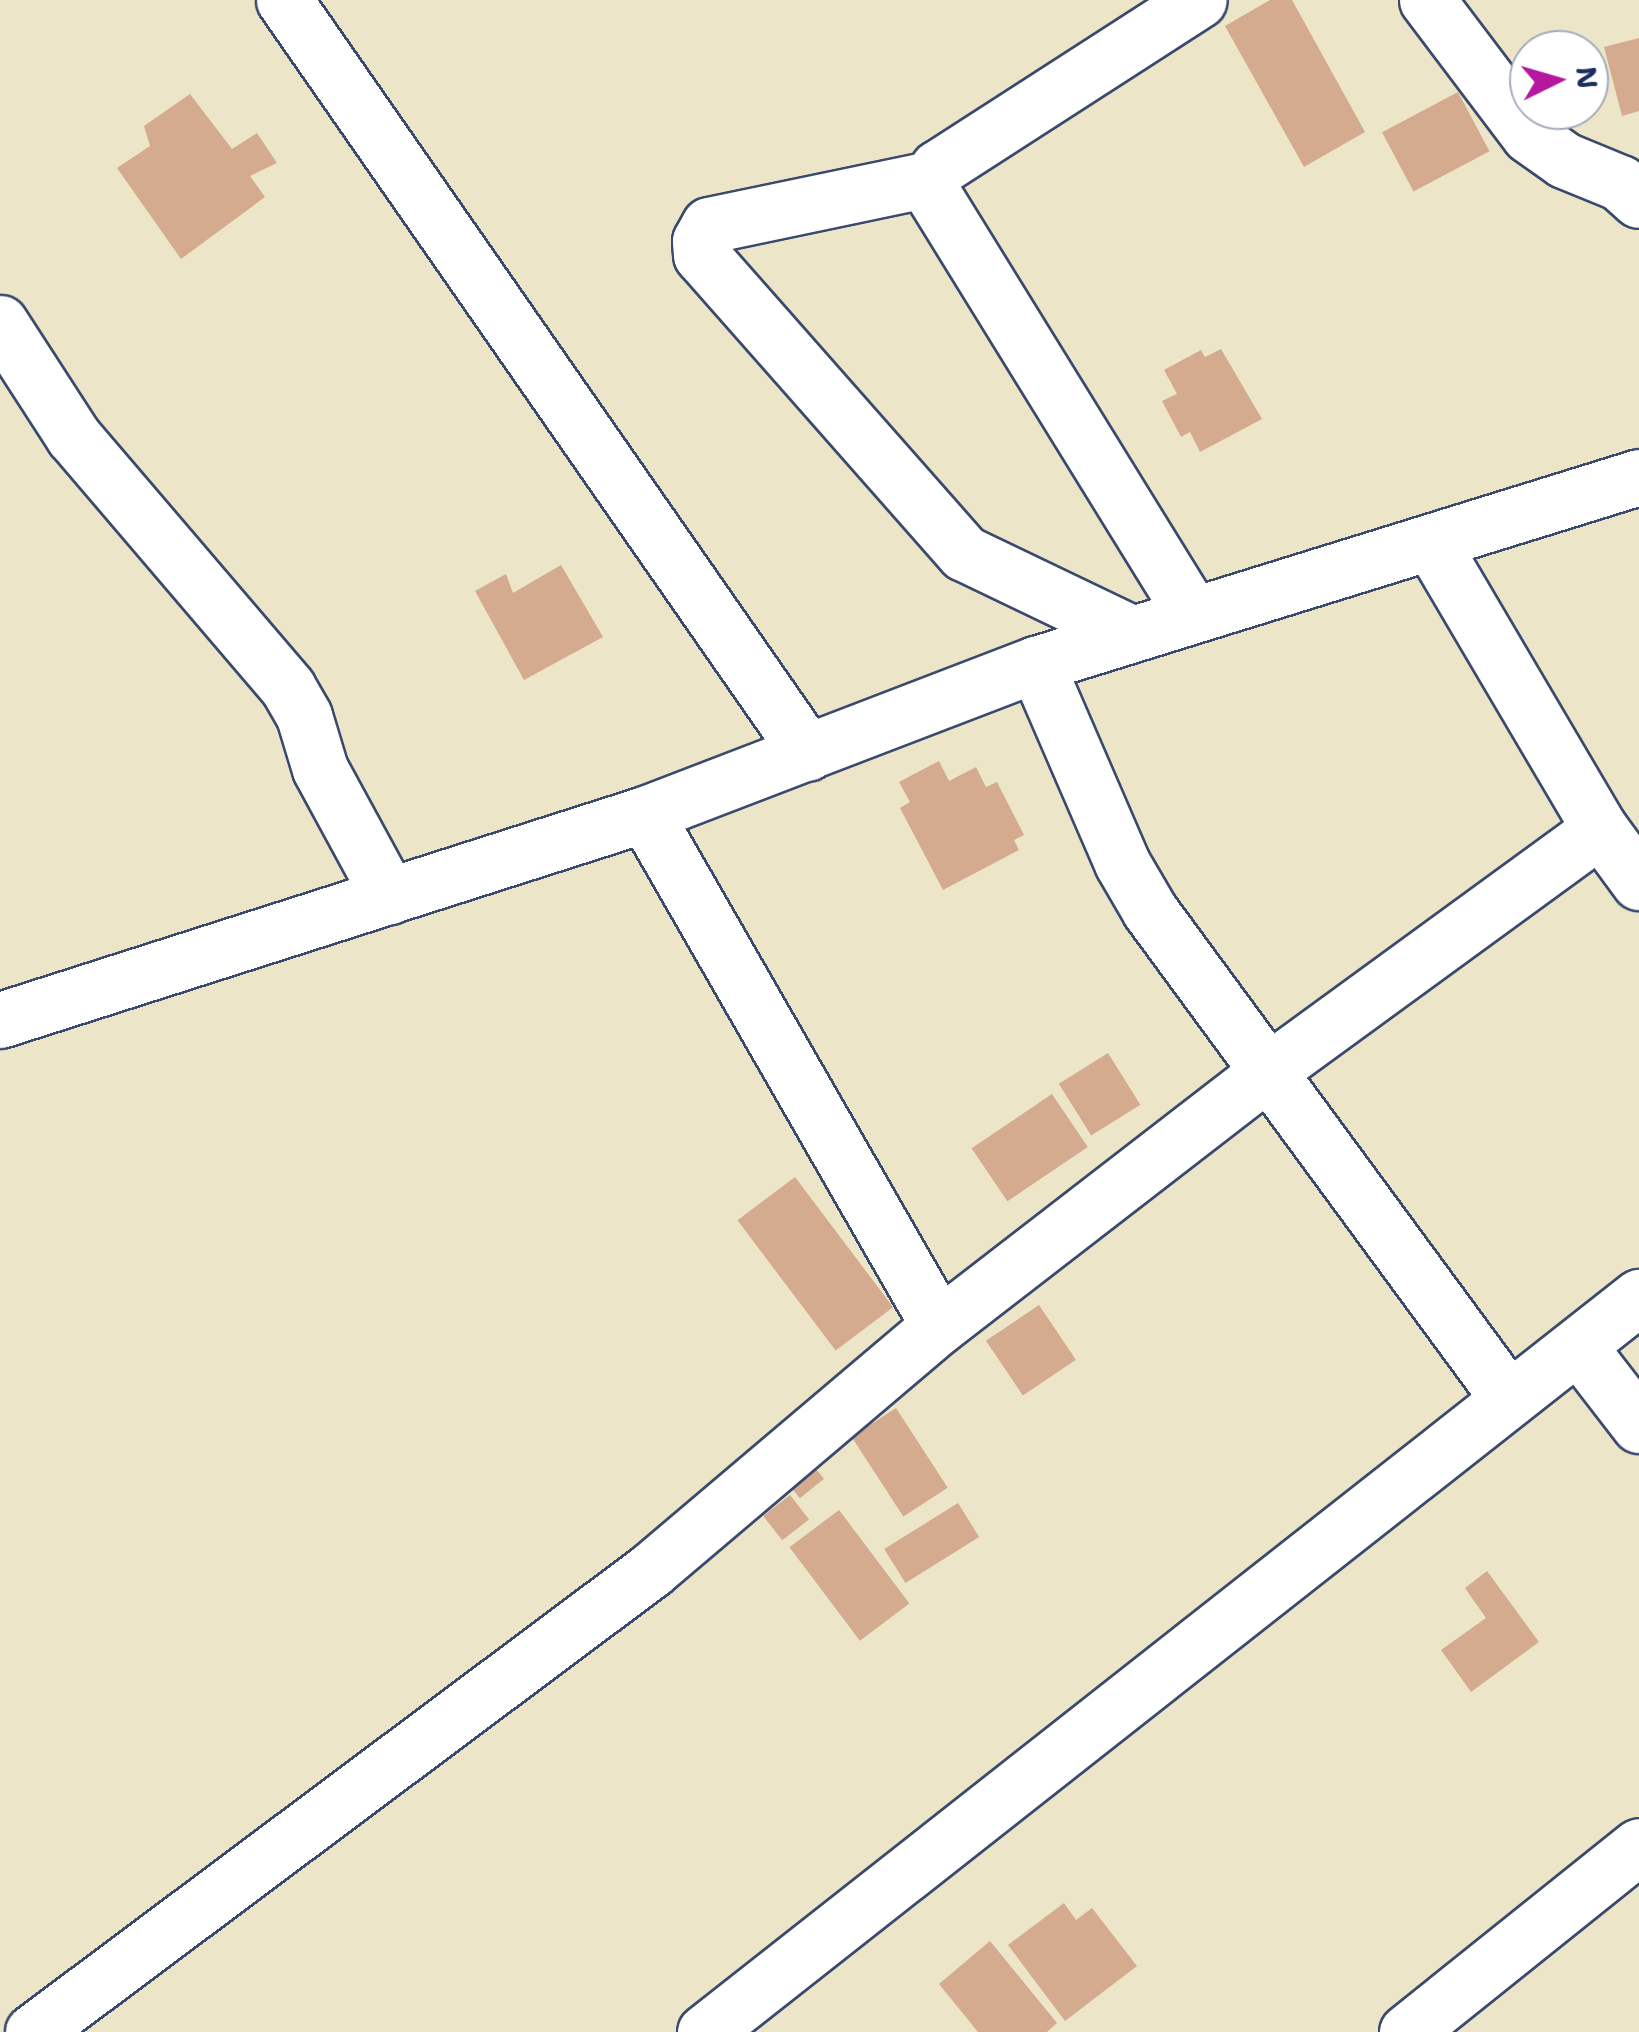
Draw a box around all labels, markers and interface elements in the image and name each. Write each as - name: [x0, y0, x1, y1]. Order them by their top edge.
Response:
- north arrow: [1509, 30, 1609, 130]
- text: N: [1567, 65, 1607, 90]

